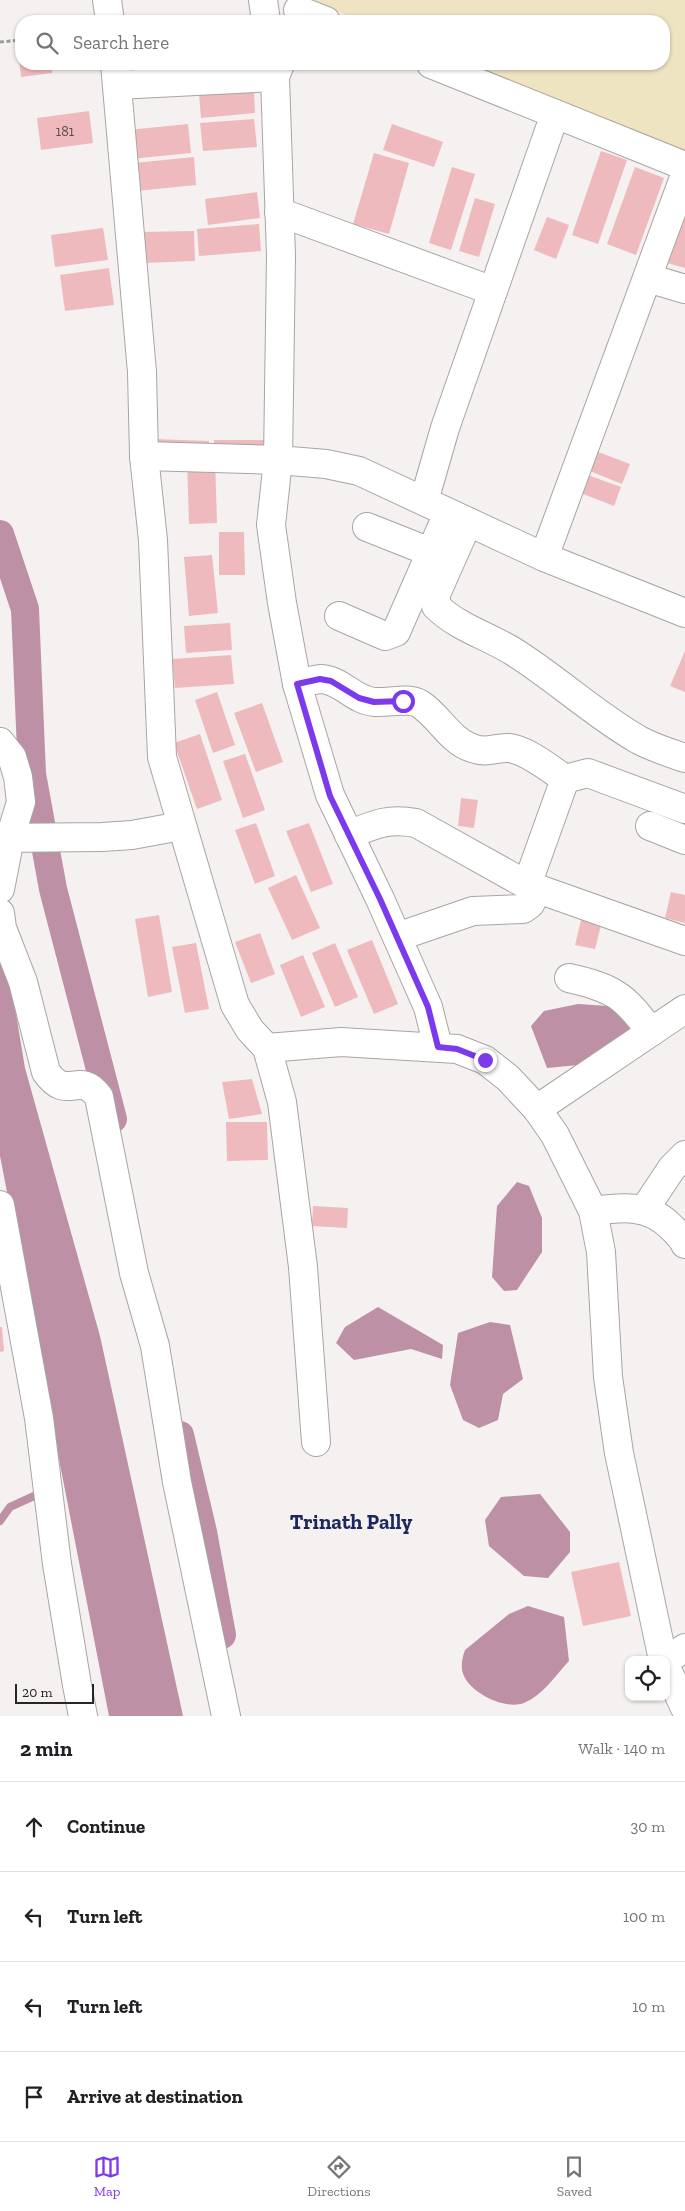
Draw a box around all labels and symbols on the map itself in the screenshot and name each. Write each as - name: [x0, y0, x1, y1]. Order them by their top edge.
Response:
- house number: 181: [56, 123, 75, 140]
- route start: [392, 690, 415, 713]
- route end: [474, 1049, 497, 1072]
- district label: Trinath Pally: [290, 1509, 412, 1534]
- scale bar: [15, 1681, 94, 1704]

